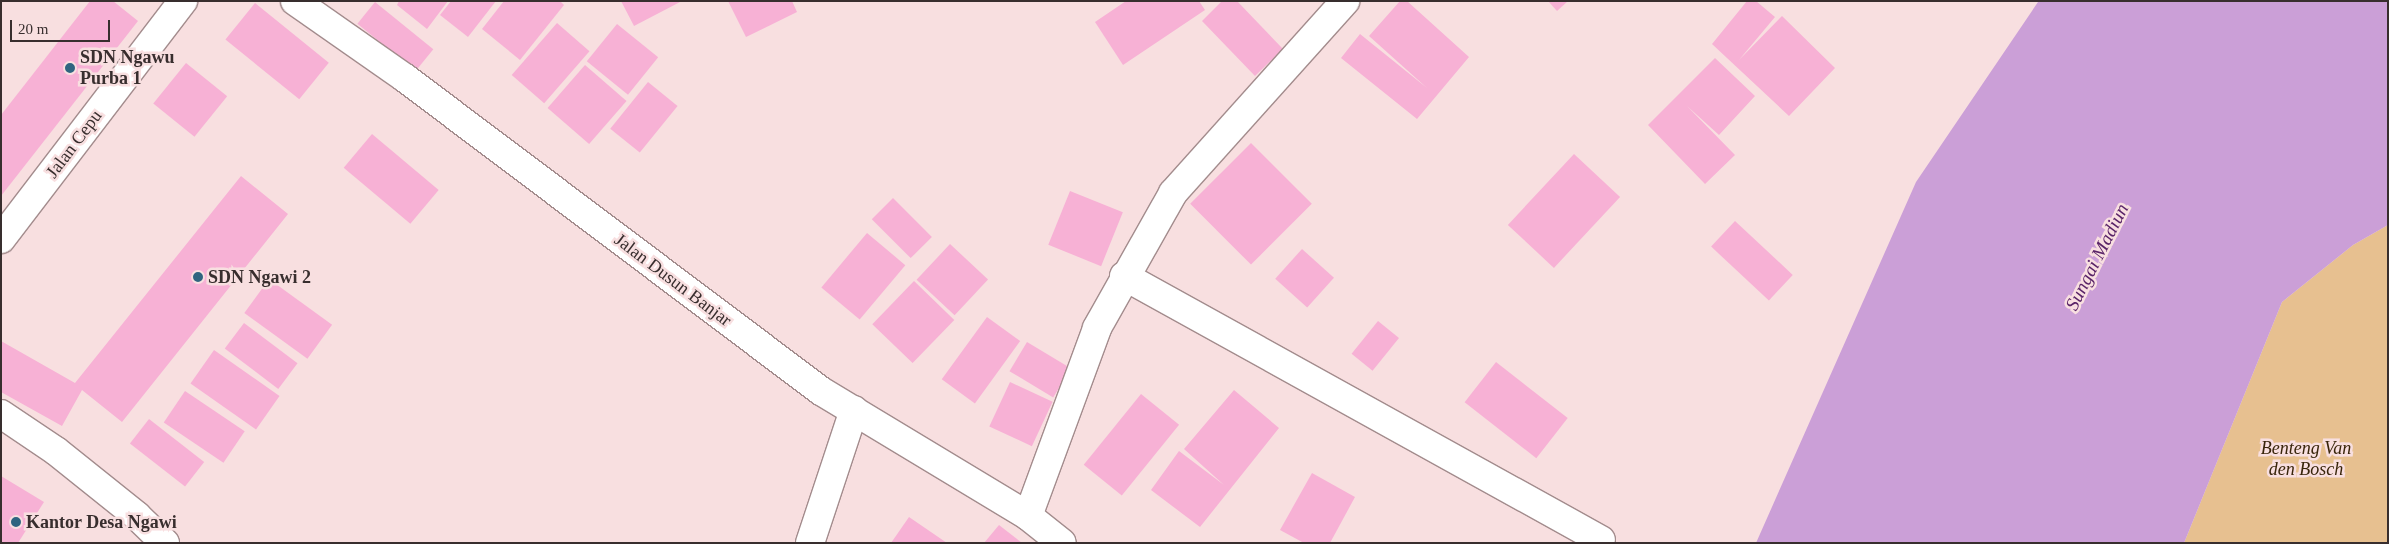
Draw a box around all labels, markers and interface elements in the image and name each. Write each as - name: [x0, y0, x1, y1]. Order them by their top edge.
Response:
- scale bar: [12, 10, 112, 42]
- text: 20 m: [18, 21, 48, 37]
- place label: SDN Ngawu Purba 1: [80, 47, 175, 90]
- marker: SDN Ngawu Purba 1: [64, 62, 76, 74]
- street label: Jalan Cepu: [41, 106, 107, 182]
- water label: Sungai Madiun: [2060, 200, 2134, 314]
- street label: Jalan Dusun Banjar: [610, 229, 736, 331]
- place label: SDN Ngawi 2: [208, 266, 311, 288]
- marker: SDN Ngawi 2: [192, 271, 204, 283]
- park label: Benteng Van den Bosch: [2261, 438, 2351, 480]
- place label: Kantor Desa Ngawi: [26, 511, 177, 533]
- marker: Kantor Desa Ngawi: [10, 516, 22, 528]

